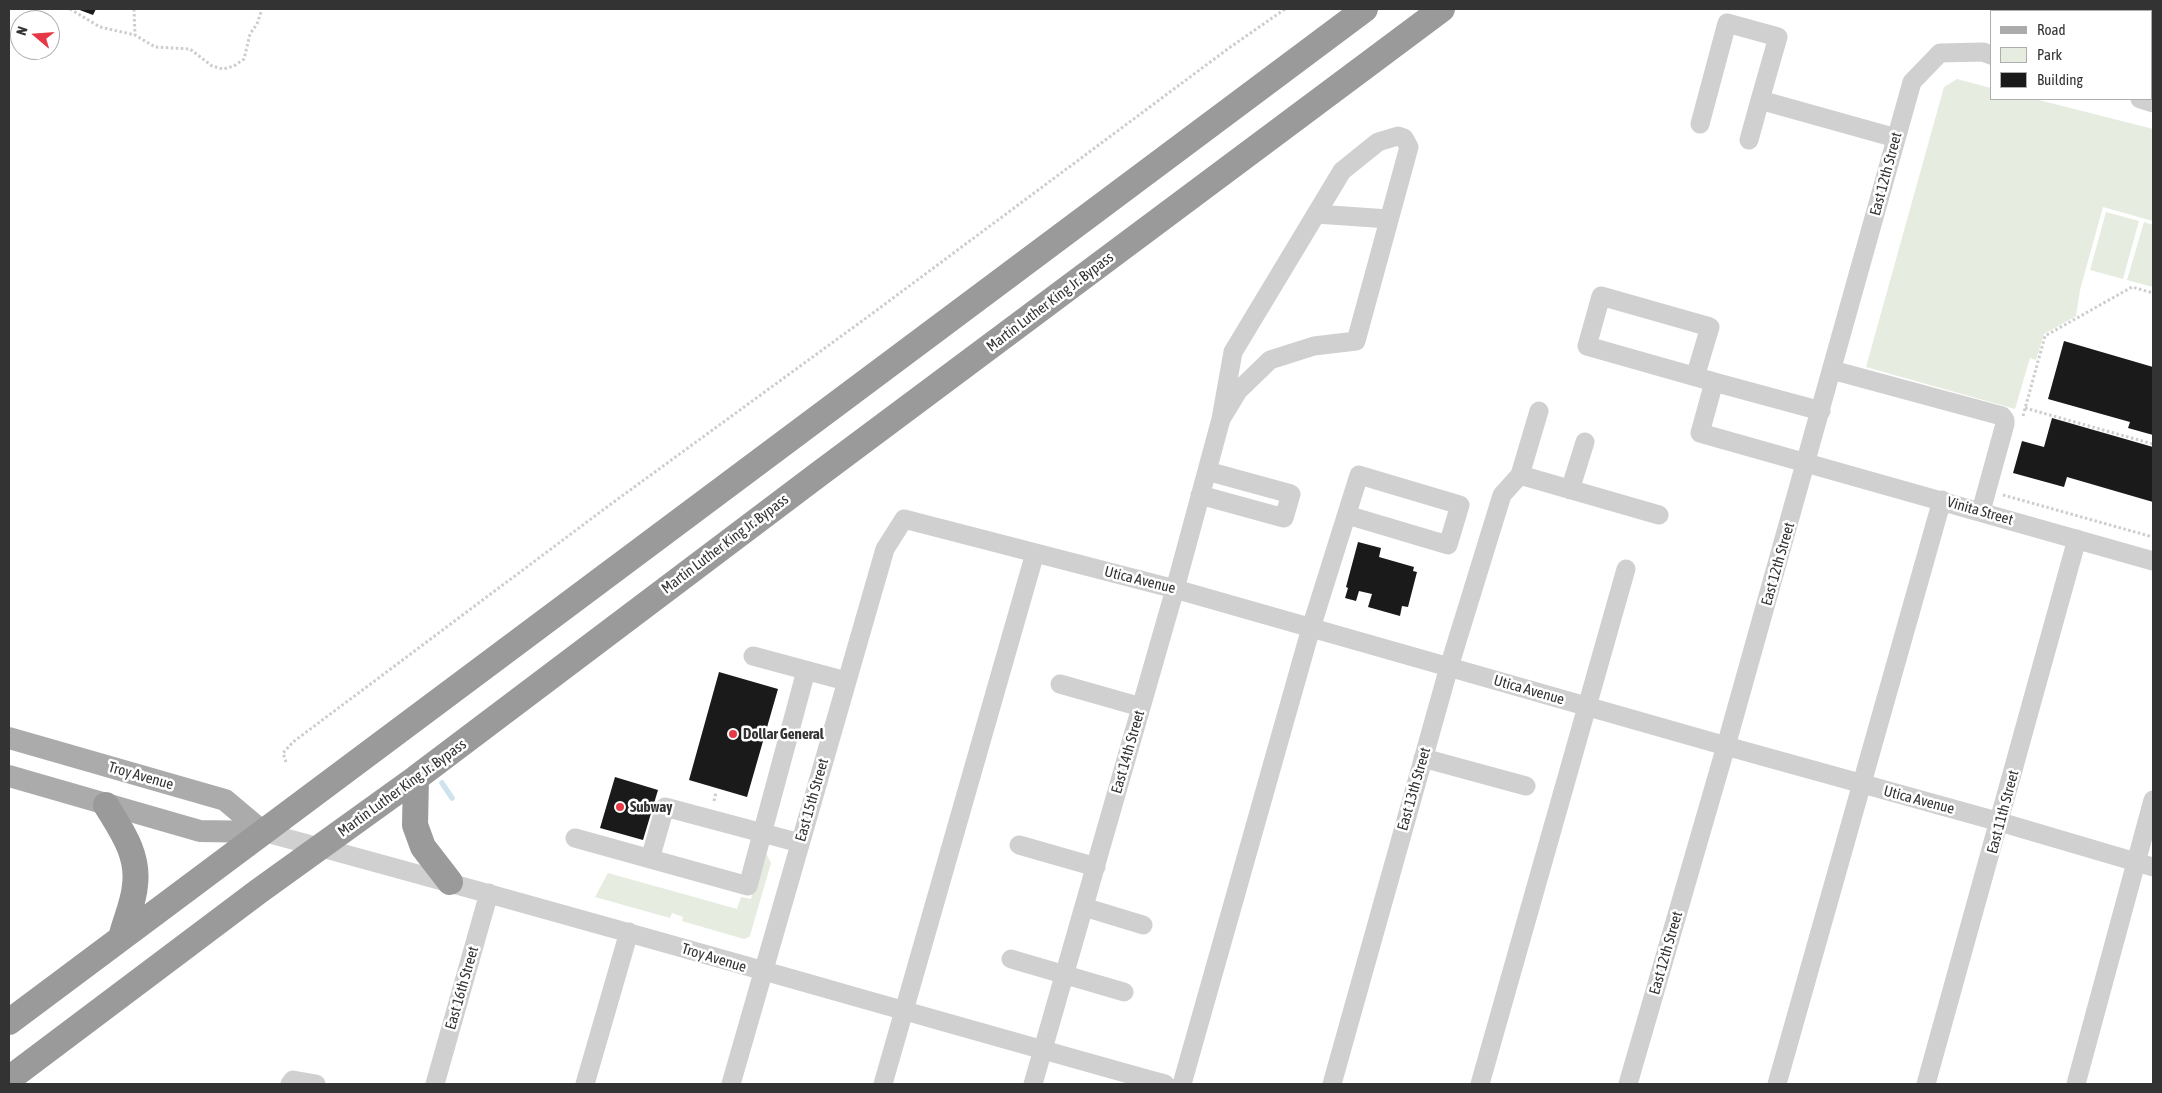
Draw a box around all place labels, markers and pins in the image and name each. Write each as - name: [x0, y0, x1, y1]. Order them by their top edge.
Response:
- place label: Dollar General: [743, 725, 824, 743]
- marker: Dollar General: [727, 728, 739, 740]
- place label: Subway: [630, 798, 672, 816]
- marker: Subway: [614, 801, 626, 813]

